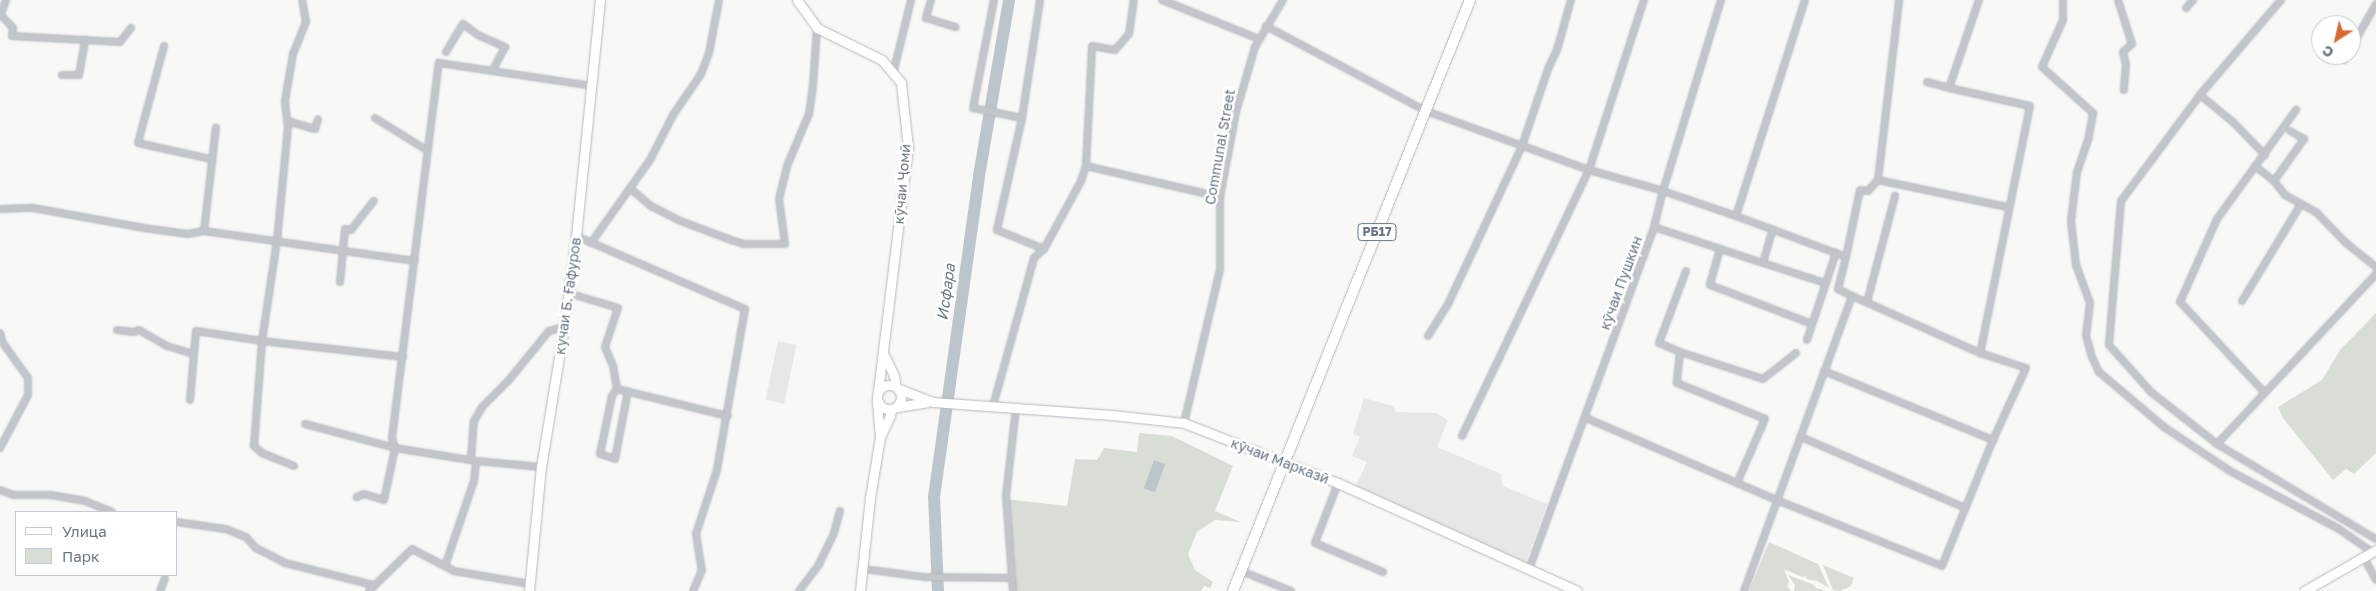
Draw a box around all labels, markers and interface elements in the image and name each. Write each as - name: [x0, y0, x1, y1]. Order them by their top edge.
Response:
- north arrow: [2311, 15, 2361, 65]
- text: С: [2319, 42, 2337, 62]
- street label: Communal Street: [1202, 88, 1238, 206]
- street label: кӯчаи Ҷомӣ: [890, 143, 914, 225]
- road number: РБ17: [1357, 222, 1397, 242]
- street label: кӯчаи Пушкин: [1596, 234, 1646, 332]
- street label: кучаи Б. Ғафуров: [551, 236, 585, 356]
- water label: Исфара: [933, 263, 959, 321]
- street label: кӯчаи Марказӣ: [1228, 435, 1332, 487]
- legend: [15, 511, 178, 576]
- text: Улица: [62, 522, 107, 540]
- text: Парк: [62, 547, 100, 565]

